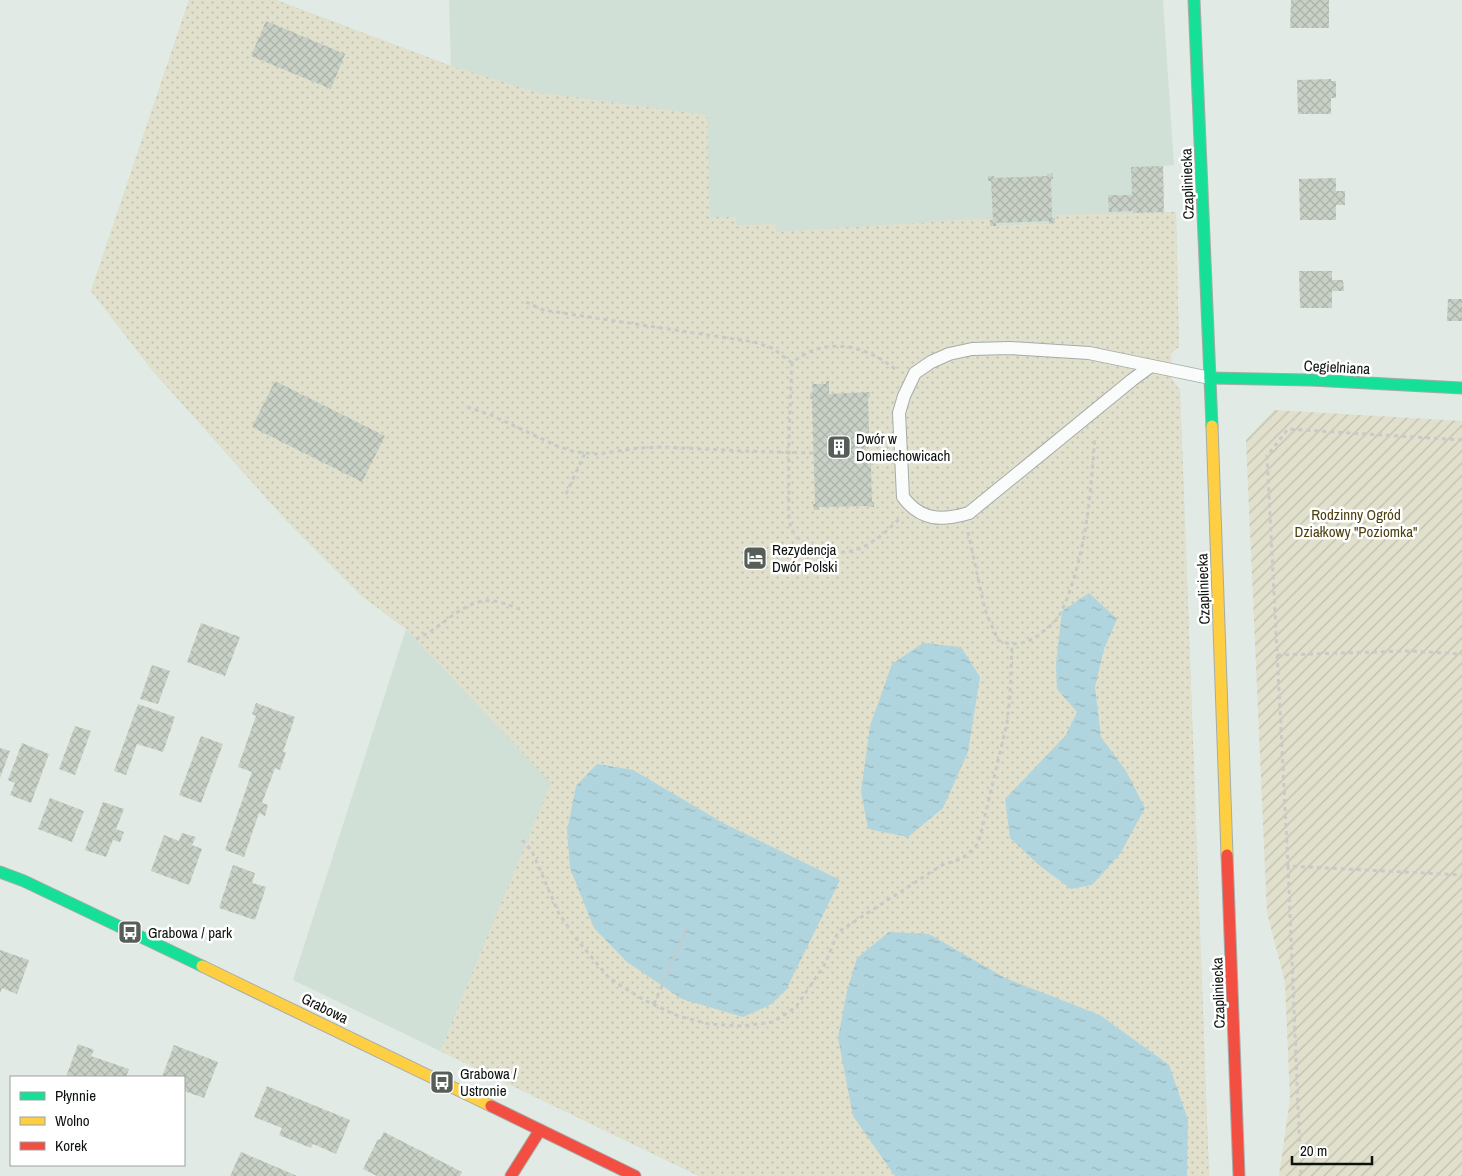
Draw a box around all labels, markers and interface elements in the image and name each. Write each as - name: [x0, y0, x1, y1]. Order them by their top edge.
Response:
- street label: Czapliniecka: [1175, 148, 1199, 220]
- street label: Cegielniana: [1303, 355, 1371, 379]
- place label: Dwór w Domiechowicach: [856, 428, 950, 466]
- building icon: Dwór w Domiechowicach: [826, 434, 852, 460]
- park label: Rodzinny Ogród Działkowy "Poziomka": [1295, 504, 1417, 542]
- place label: Rezydencja Dwór Polski: [772, 539, 838, 577]
- hotel icon: Rezydencja Dwór Polski: [742, 545, 768, 571]
- street label: Czapliniecka: [1191, 553, 1215, 625]
- bus stop icon: Grabowa / park: [117, 919, 143, 945]
- place label: Grabowa / park: [148, 922, 233, 943]
- street label: Czapliniecka: [1206, 957, 1230, 1029]
- street label: Grabowa: [298, 988, 352, 1028]
- place label: Grabowa / Ustronie: [460, 1063, 517, 1101]
- bus stop icon: Grabowa / Ustronie: [429, 1069, 455, 1095]
- legend: [10, 1076, 185, 1166]
- text: Płynnie: [55, 1085, 96, 1106]
- text: Wolno: [55, 1110, 90, 1131]
- scale bar: [1292, 1134, 1372, 1166]
- text: Korek: [55, 1135, 88, 1156]
- text: 20 m: [1300, 1140, 1327, 1161]

